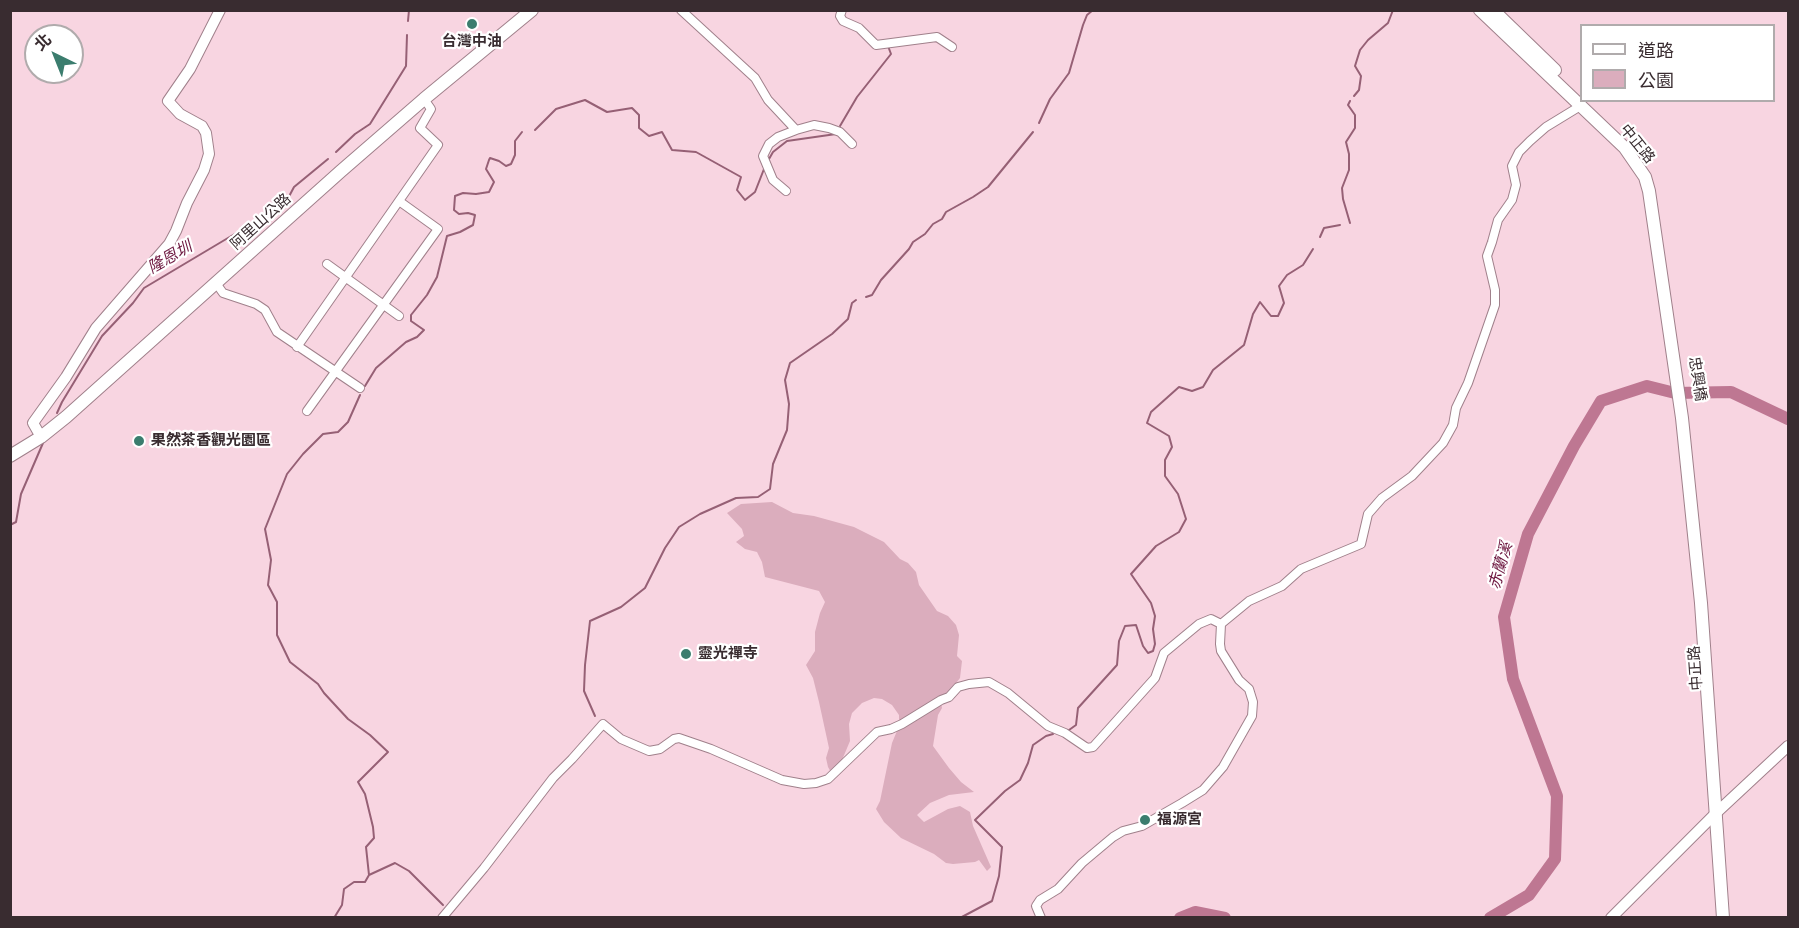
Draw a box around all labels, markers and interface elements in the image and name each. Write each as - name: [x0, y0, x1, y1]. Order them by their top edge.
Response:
- marker: 台灣中油: [465, 17, 479, 31]
- north arrow: [24, 24, 84, 84]
- legend: [1580, 24, 1775, 102]
- text: 北: [30, 30, 55, 54]
- place label: 台灣中油: [442, 33, 502, 51]
- text: 道路: [1638, 40, 1674, 62]
- text: 公園: [1638, 70, 1674, 92]
- street label: 中正路: [1616, 121, 1658, 167]
- street label: 阿里山公路: [227, 190, 295, 254]
- water label: 隆恩圳: [144, 238, 196, 278]
- street label: 忠興橋: [1685, 355, 1709, 403]
- place label: 果然茶香觀光園區: [151, 432, 271, 450]
- marker: 果然茶香觀光園區: [132, 434, 146, 448]
- water label: 赤蘭溪: [1485, 540, 1517, 592]
- place label: 靈光禪寺: [698, 645, 758, 663]
- street label: 中正路: [1685, 645, 1707, 691]
- marker: 靈光禪寺: [679, 647, 693, 661]
- place label: 福源宮: [1157, 811, 1202, 829]
- marker: 福源宮: [1138, 813, 1152, 827]

